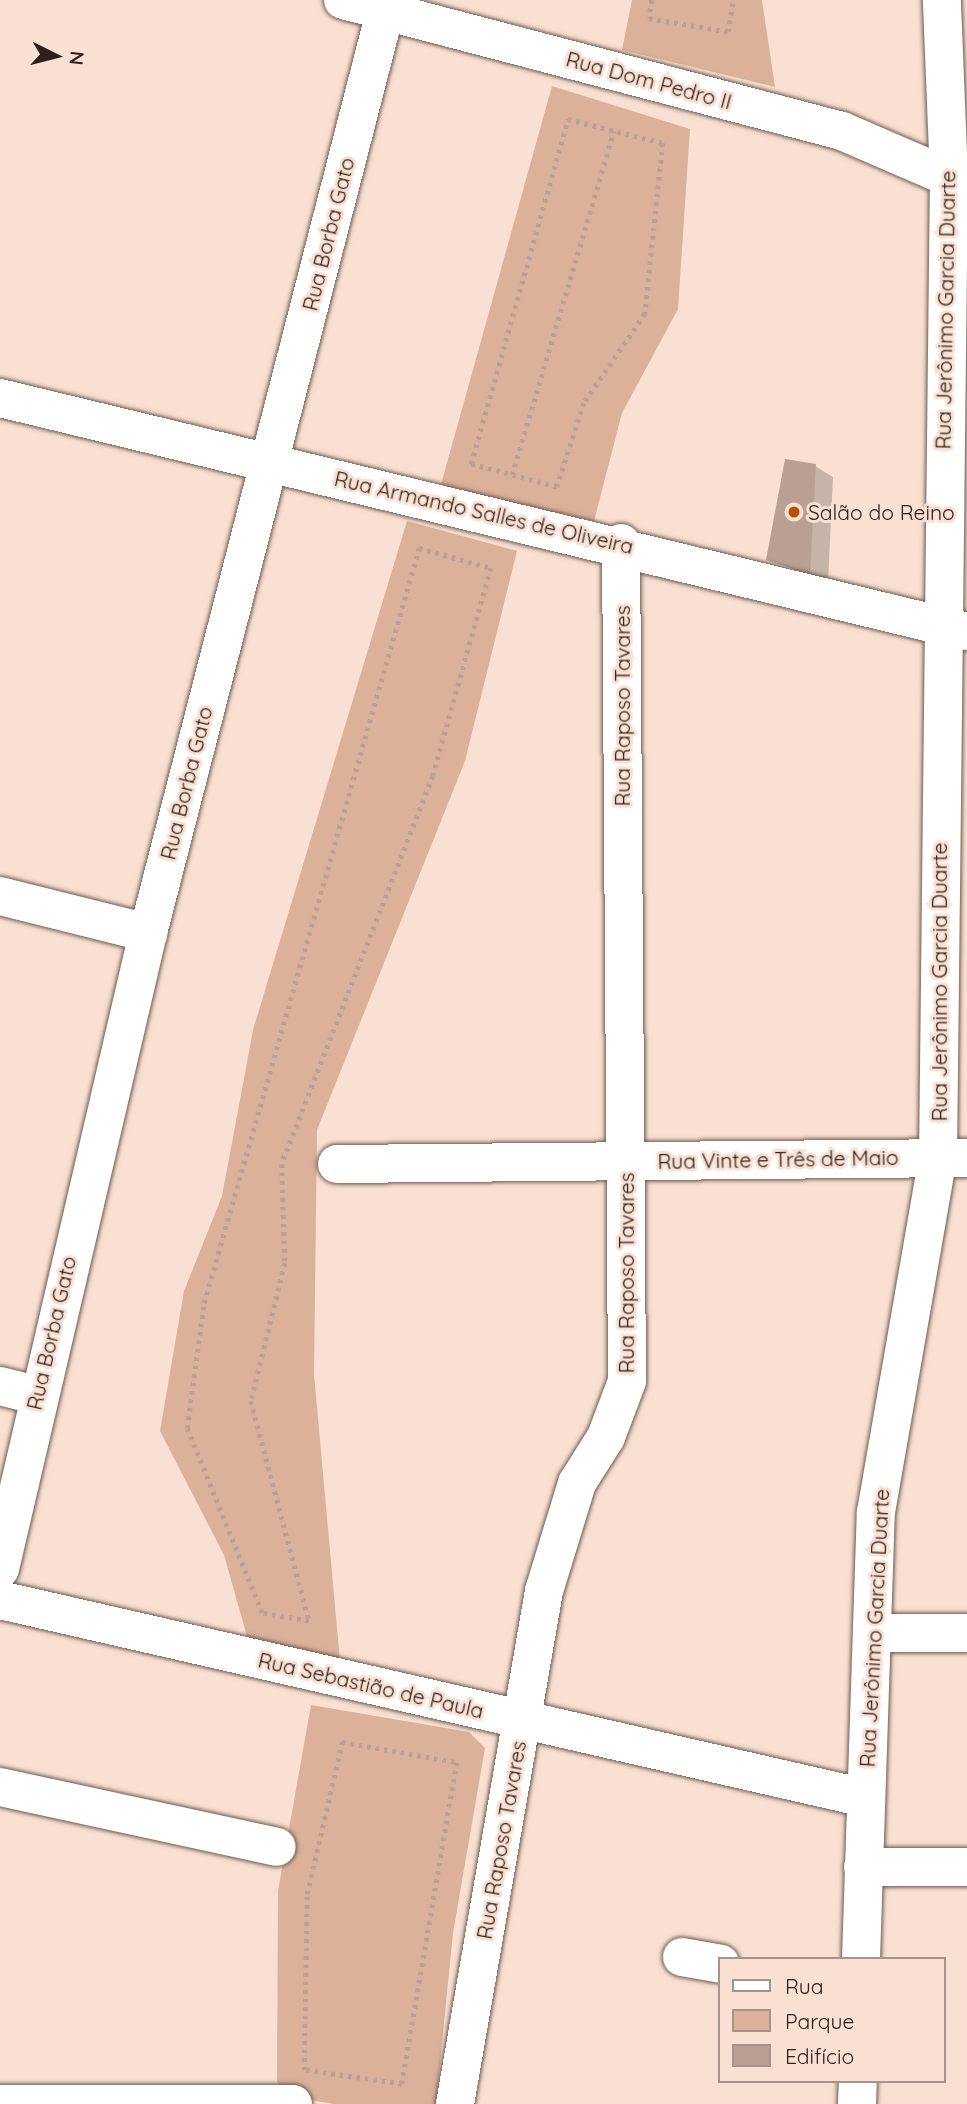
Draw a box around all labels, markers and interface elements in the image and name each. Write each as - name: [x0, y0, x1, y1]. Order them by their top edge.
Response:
- north arrow: [21, 21, 91, 91]
- street label: Rua Dom Pedro II: [563, 46, 735, 114]
- text: N: [64, 50, 90, 66]
- street label: Rua Borba Gato: [297, 155, 359, 313]
- street label: Rua Jerônimo Garcia Duarte: [930, 170, 960, 450]
- street label: Rua Armando Salles de Oliveira: [332, 465, 636, 559]
- place label: Salão do Reino: [808, 499, 955, 525]
- marker: Salão do Reino: [786, 504, 802, 520]
- street label: Rua Raposo Tavares: [609, 605, 635, 807]
- street label: Rua Borba Gato: [155, 704, 217, 862]
- street label: Rua Jerônimo Garcia Duarte: [926, 843, 952, 1121]
- street label: Rua Vinte e Três de Maio: [657, 1144, 899, 1174]
- street label: Rua Raposo Tavares: [613, 1172, 639, 1374]
- street label: Rua Borba Gato: [21, 1254, 81, 1412]
- street label: Rua Jerônimo Garcia Duarte: [854, 1488, 894, 1768]
- street label: Rua Sebastião de Paula: [256, 1647, 486, 1723]
- street label: Rua Raposo Tavares: [471, 1739, 531, 1941]
- legend: [718, 1957, 946, 2083]
- text: Rua: [785, 1973, 824, 1999]
- text: Parque: [785, 2008, 854, 2034]
- text: Edifício: [785, 2043, 854, 2069]

